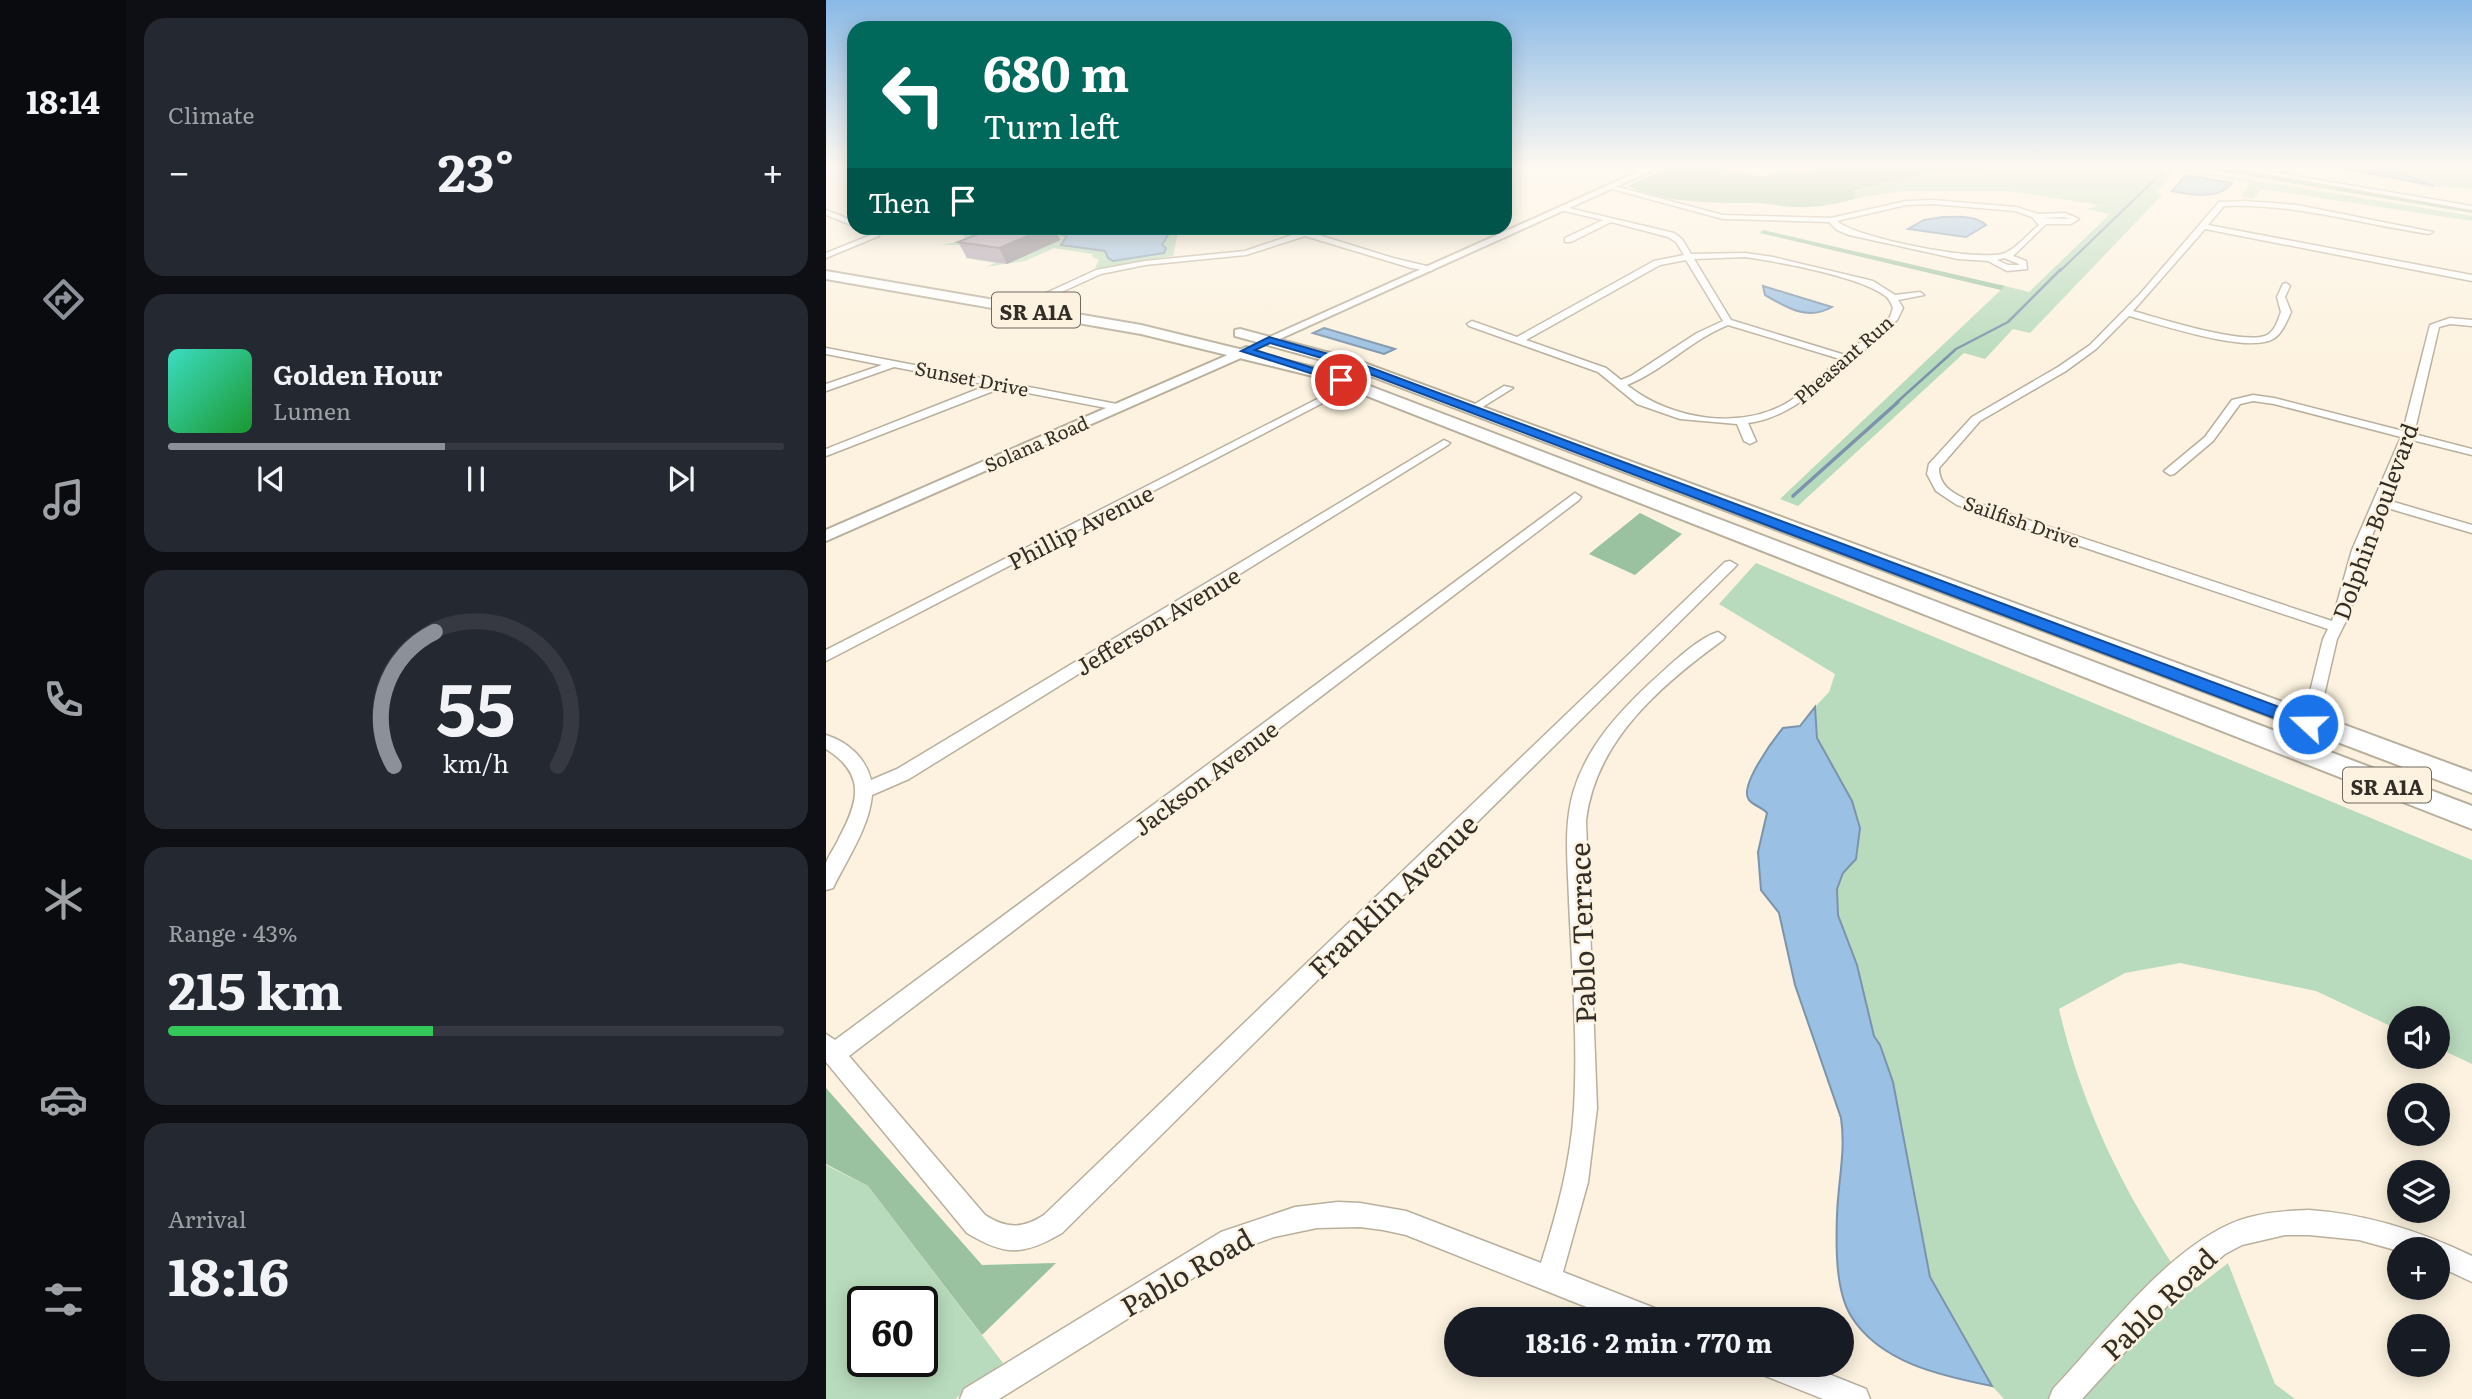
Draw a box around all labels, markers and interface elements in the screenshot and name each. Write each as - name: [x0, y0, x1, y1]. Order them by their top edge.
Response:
- text: 680 m: [983, 34, 1129, 107]
- icon: left: [868, 49, 959, 140]
- text: 18:14: [26, 76, 100, 124]
- text: Climate: [168, 97, 254, 131]
- text: Turn left: [983, 101, 1120, 149]
- text: 23°: [438, 131, 514, 208]
- text: −: [168, 141, 190, 198]
- text: +: [762, 141, 784, 198]
- text: Then: [868, 182, 930, 221]
- icon: arrive: [944, 182, 982, 220]
- icon: directions: [39, 275, 88, 324]
- road number: SR A1A: [992, 292, 1080, 328]
- street label: Pheasant Run: [1787, 308, 1899, 410]
- pin: [1311, 350, 1371, 410]
- street label: Sunset Drive: [913, 353, 1031, 403]
- text: Golden Hour: [273, 354, 442, 393]
- icon: arrive: [1322, 361, 1360, 399]
- text: Lumen: [273, 393, 351, 427]
- street label: Solana Road: [979, 407, 1093, 478]
- street label: Dolphin Boulevard: [2323, 418, 2425, 624]
- icon: previous: [252, 460, 290, 498]
- icon: pause: [457, 460, 495, 498]
- icon: next: [662, 460, 700, 498]
- icon: music: [39, 475, 88, 524]
- street label: Phillip Avenue: [1001, 475, 1159, 577]
- street label: Sailfish Drive: [1960, 488, 2084, 554]
- street label: Jefferson Avenue: [1068, 557, 1246, 683]
- text: 55: [436, 650, 516, 758]
- icon: phone: [39, 675, 88, 724]
- position arrow: [2271, 687, 2345, 761]
- street label: Jackson Avenue: [1125, 711, 1285, 843]
- text: km/h: [443, 743, 509, 780]
- road number: SR A1A: [2343, 768, 2431, 802]
- street label: Franklin Avenue: [1298, 803, 1486, 987]
- street label: Pablo Terrace: [1557, 842, 1605, 1024]
- icon: climate: [39, 875, 88, 924]
- text: Range · 43%: [168, 915, 298, 949]
- text: 215 km: [168, 949, 343, 1026]
- map controls: [2387, 1006, 2450, 1377]
- button: sound: [2387, 1006, 2450, 1069]
- icon: car: [39, 1075, 88, 1124]
- button: search: [2387, 1083, 2450, 1146]
- button: layers: [2387, 1160, 2450, 1223]
- text: Arrival: [168, 1201, 247, 1235]
- street label: Pablo Road: [1112, 1216, 1260, 1326]
- text: 18:16: [168, 1235, 289, 1312]
- street label: Pablo Road: [2091, 1237, 2225, 1369]
- button: +: [2387, 1237, 2450, 1300]
- icon: filters: [39, 1275, 88, 1324]
- speed limit sign: 60: [847, 1286, 938, 1377]
- button: −: [2387, 1314, 2450, 1377]
- text: 18:16 · 2 min · 770 m: [1526, 1322, 1772, 1361]

